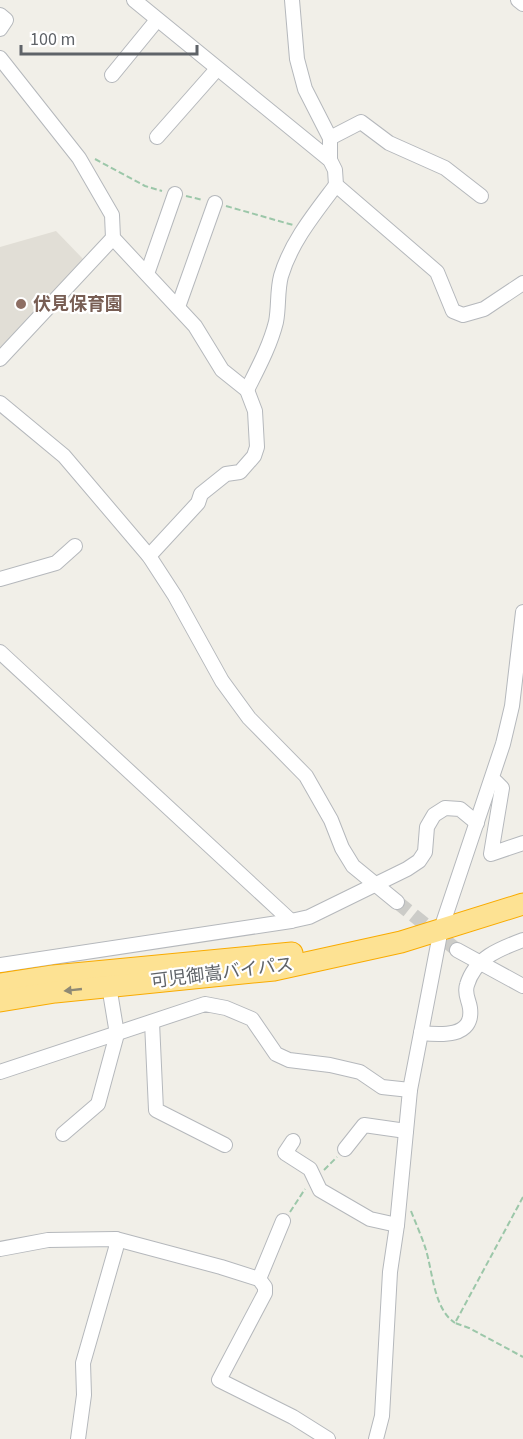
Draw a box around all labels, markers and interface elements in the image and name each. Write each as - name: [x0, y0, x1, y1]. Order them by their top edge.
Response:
- scale bar: [21, 18, 196, 56]
- text: 100 m: [30, 27, 75, 52]
- place label: 伏見保育園: [33, 292, 123, 317]
- marker: 伏見保育園: [14, 297, 28, 311]
- street label: 可児御嵩バイパス: [149, 952, 295, 994]
- one-way arrow: [64, 985, 83, 995]

